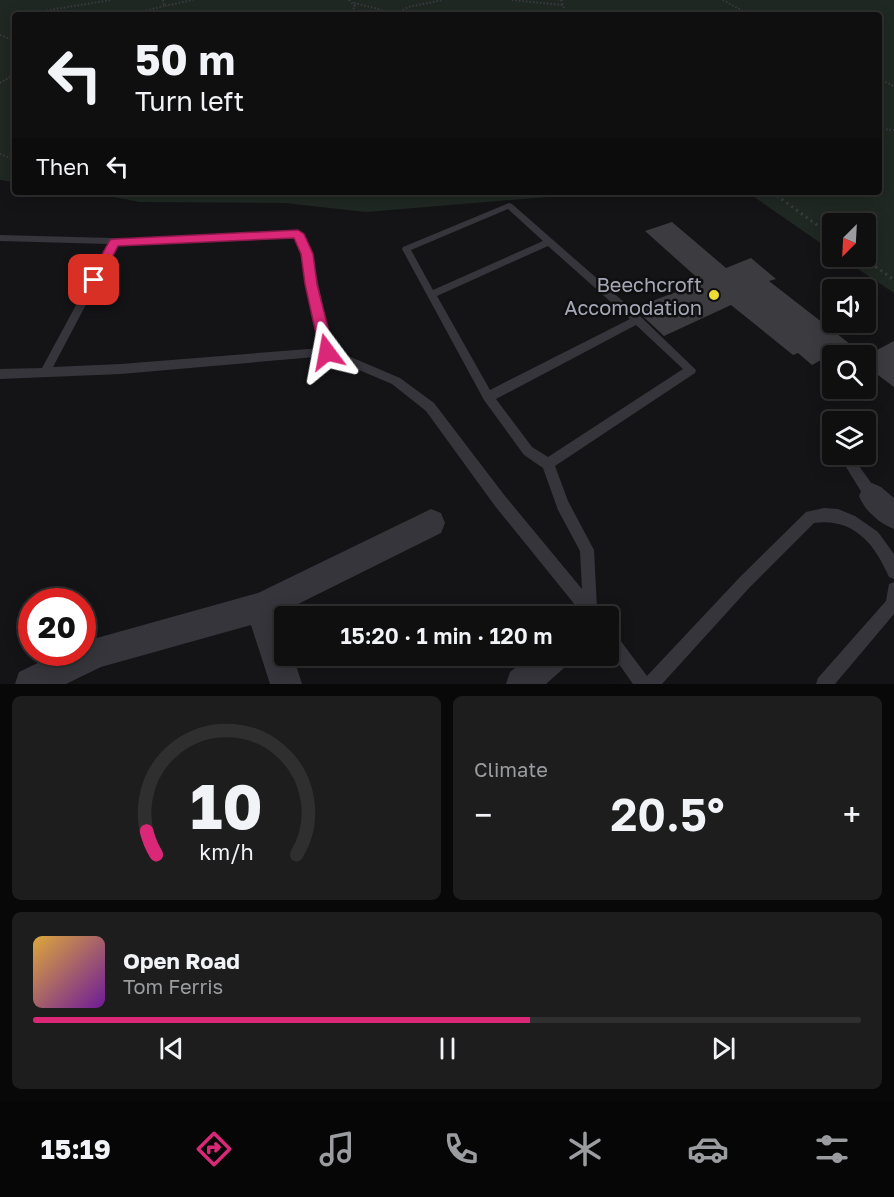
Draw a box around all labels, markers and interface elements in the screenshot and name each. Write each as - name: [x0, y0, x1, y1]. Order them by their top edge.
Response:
- text: 50 m: [135, 34, 235, 84]
- icon: left: [36, 36, 114, 114]
- text: Turn left: [135, 85, 244, 117]
- icon: left: [101, 150, 134, 183]
- text: Then: [36, 153, 89, 180]
- north arrow: [822, 213, 876, 267]
- map controls: [822, 213, 876, 465]
- pin: [68, 254, 119, 305]
- icon: arrive: [77, 263, 110, 296]
- place label: Beechcroft Accomodation: [564, 272, 702, 319]
- button: sound: [822, 279, 876, 333]
- marker: Beechcroft Accomodation: [707, 288, 721, 302]
- position arrow: [295, 320, 359, 384]
- button: search: [822, 345, 876, 399]
- button: layers: [822, 411, 876, 465]
- speed limit sign: 20: [18, 588, 96, 666]
- text: 15:20 · 1 min · 120 m: [340, 622, 553, 649]
- text: Climate: [474, 757, 548, 781]
- text: 10: [190, 768, 263, 843]
- text: 20.5°: [610, 787, 725, 841]
- text: −: [474, 795, 492, 834]
- text: +: [843, 795, 861, 834]
- text: km/h: [199, 839, 254, 865]
- text: Open Road: [123, 947, 240, 974]
- text: Tom Ferris: [123, 974, 223, 998]
- icon: previous: [155, 1032, 188, 1065]
- icon: pause: [431, 1032, 464, 1065]
- icon: next: [707, 1032, 740, 1065]
- icon: directions: [193, 1128, 235, 1170]
- icon: music: [316, 1128, 358, 1170]
- icon: phone: [440, 1128, 482, 1170]
- icon: climate: [564, 1128, 606, 1170]
- icon: car: [687, 1128, 729, 1170]
- icon: filters: [811, 1128, 853, 1170]
- text: 15:19: [41, 1133, 111, 1165]

